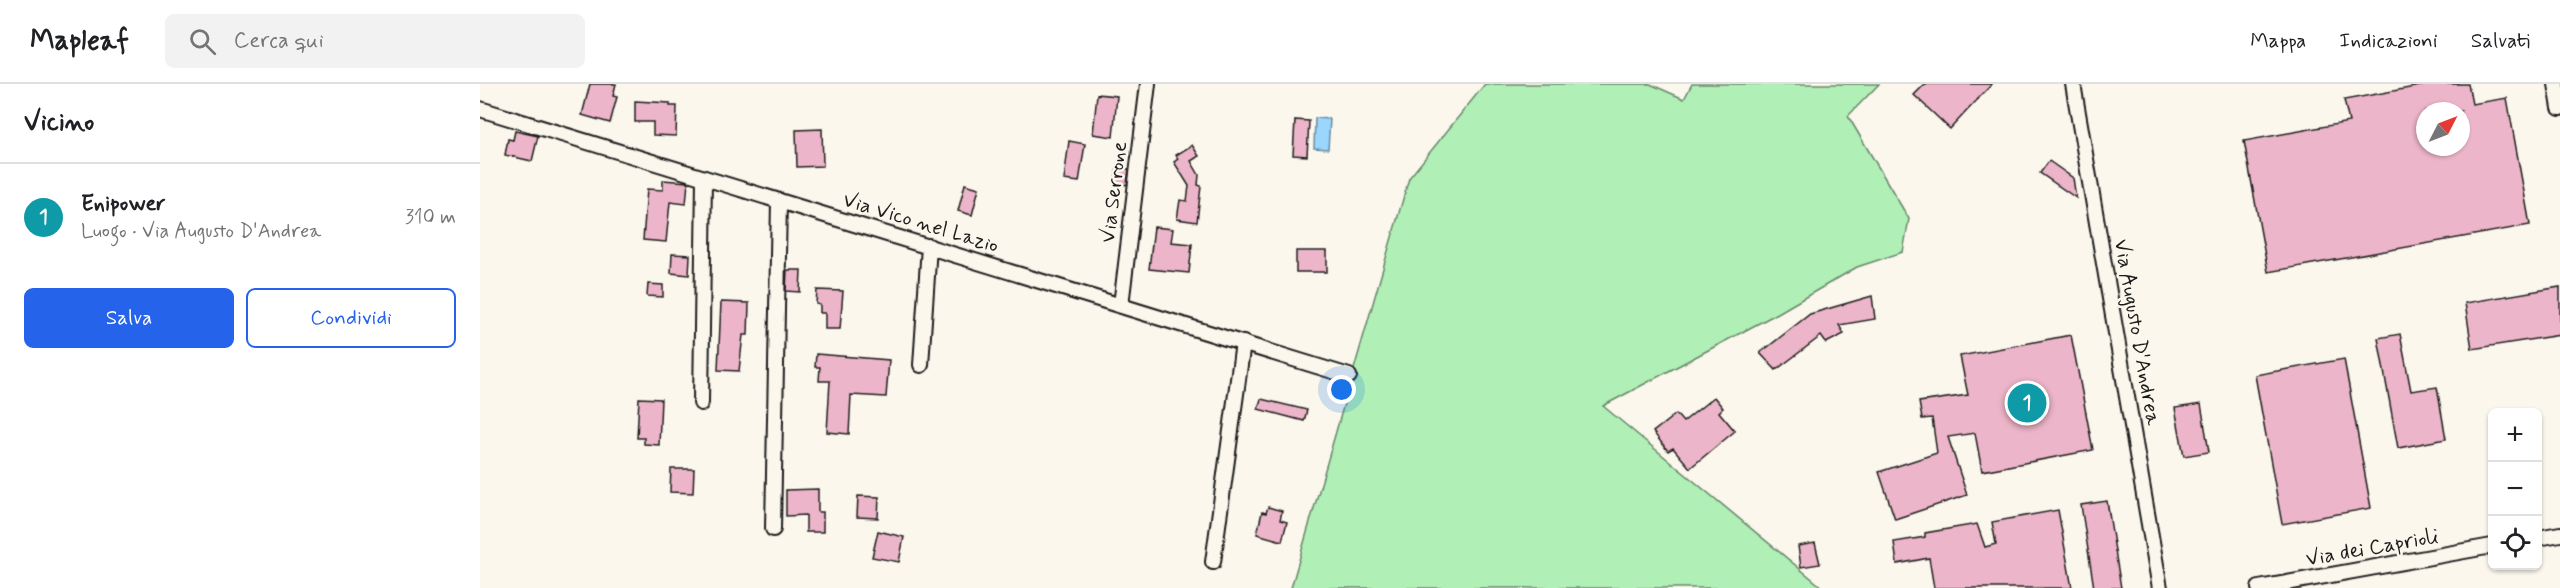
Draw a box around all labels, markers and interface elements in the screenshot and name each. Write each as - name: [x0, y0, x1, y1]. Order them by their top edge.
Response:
- search box: [165, 14, 585, 68]
- text: Mapleaf: [30, 23, 129, 60]
- icon: search: [186, 25, 219, 58]
- text: Cerca qui: [234, 27, 324, 55]
- text: Mappa: [2250, 27, 2306, 55]
- text: Indicazioni: [2339, 27, 2438, 55]
- text: Salvati: [2471, 27, 2530, 55]
- north arrow: [2416, 102, 2470, 156]
- text: Vicino: [24, 106, 94, 140]
- street label: Via Serrone: [1094, 140, 1134, 245]
- street label: Via Vico nel Lazio: [839, 186, 1002, 260]
- text: Enipower: [81, 190, 166, 218]
- text: 1: [39, 204, 48, 231]
- text: 310 m: [405, 204, 456, 231]
- text: Luogo · Via Augusto D'Andrea: [81, 218, 321, 245]
- street label: Via Augusto D'Andrea: [2107, 237, 2167, 428]
- button: Salva: [24, 288, 234, 348]
- button: Condividi: [246, 288, 456, 348]
- your location: [1327, 375, 1356, 404]
- pin: 1: [2008, 380, 2046, 426]
- map controls: [2488, 408, 2542, 570]
- button: +: [2488, 408, 2542, 462]
- button: −: [2488, 462, 2542, 516]
- button: locate: [2488, 516, 2542, 570]
- street label: Via dei Caprioli: [2304, 523, 2441, 573]

